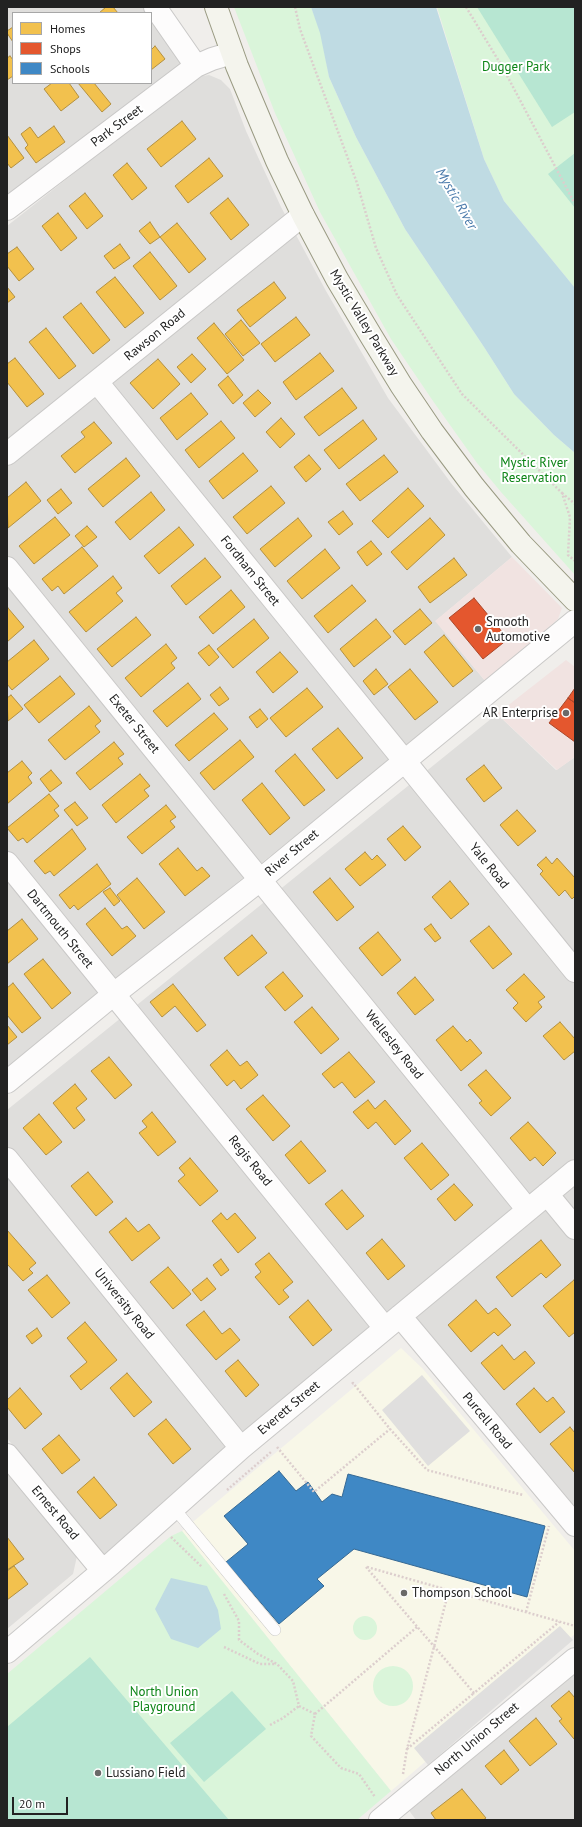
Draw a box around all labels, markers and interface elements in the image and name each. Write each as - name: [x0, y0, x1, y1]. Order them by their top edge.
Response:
- legend: [12, 12, 152, 84]
- text: Homes: [50, 21, 85, 36]
- text: Shops: [50, 41, 81, 56]
- park label: Dugger Park: [482, 59, 550, 75]
- text: Schools: [50, 61, 90, 76]
- street label: Park Street: [88, 102, 146, 150]
- water label: Mystic River: [432, 165, 480, 233]
- street label: Mystic Valley Parkway: [326, 267, 402, 379]
- street label: Rawson Road: [121, 306, 189, 364]
- park label: Mystic River Reservation: [500, 455, 568, 486]
- street label: Fordham Street: [217, 533, 283, 609]
- place label: Smooth Automotive: [486, 614, 550, 645]
- marker: Smooth Automotive: [473, 624, 483, 634]
- street label: Exeter Street: [105, 691, 163, 757]
- place label: AR Enterprise: [483, 705, 558, 721]
- marker: AR Enterprise: [561, 708, 571, 718]
- street label: River Street: [262, 826, 322, 880]
- street label: Yale Road: [466, 840, 512, 892]
- street label: Dartmouth Street: [23, 886, 97, 972]
- street label: Wellesley Road: [362, 1008, 426, 1082]
- street label: Regis Road: [225, 1133, 275, 1189]
- street label: University Road: [91, 1265, 157, 1343]
- street label: Everett Street: [255, 1378, 323, 1438]
- street label: Purcell Road: [459, 1390, 515, 1452]
- street label: Ernest Road: [28, 1483, 82, 1543]
- place label: Thompson School: [412, 1585, 512, 1601]
- marker: Thompson School: [399, 1588, 409, 1598]
- park label: North Union Playground: [130, 1684, 198, 1715]
- street label: North Union Street: [432, 1699, 522, 1779]
- place label: Lussiano Field: [106, 1765, 185, 1781]
- marker: Lussiano Field: [93, 1768, 103, 1778]
- scale bar: [14, 1789, 70, 1815]
- text: 20 m: [19, 1796, 45, 1811]

